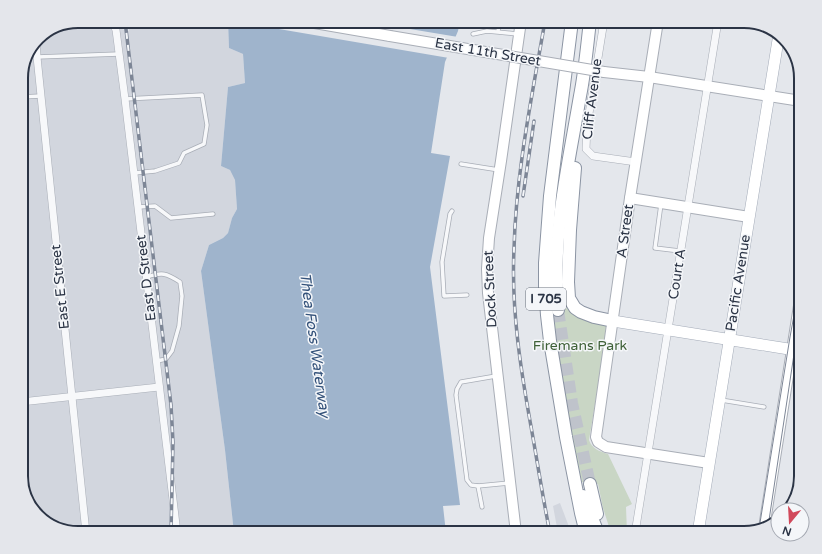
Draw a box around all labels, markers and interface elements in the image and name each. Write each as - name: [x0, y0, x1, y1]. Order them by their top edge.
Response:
- street label: East 11th Street: [434, 34, 543, 70]
- street label: Cliff Avenue: [579, 58, 605, 140]
- street label: A Street: [613, 202, 637, 259]
- street label: East D Street: [132, 233, 160, 322]
- street label: Pacific Avenue: [722, 233, 754, 333]
- street label: East E Street: [47, 243, 73, 330]
- street label: Court A: [665, 247, 689, 301]
- street label: Dock Street: [479, 249, 501, 328]
- water label: Thea Foss Waterway: [296, 272, 334, 420]
- road number: I 705: [526, 288, 566, 310]
- park label: Firemans Park: [533, 337, 628, 354]
- north arrow: [770, 502, 810, 542]
- text: N: [781, 523, 793, 539]

